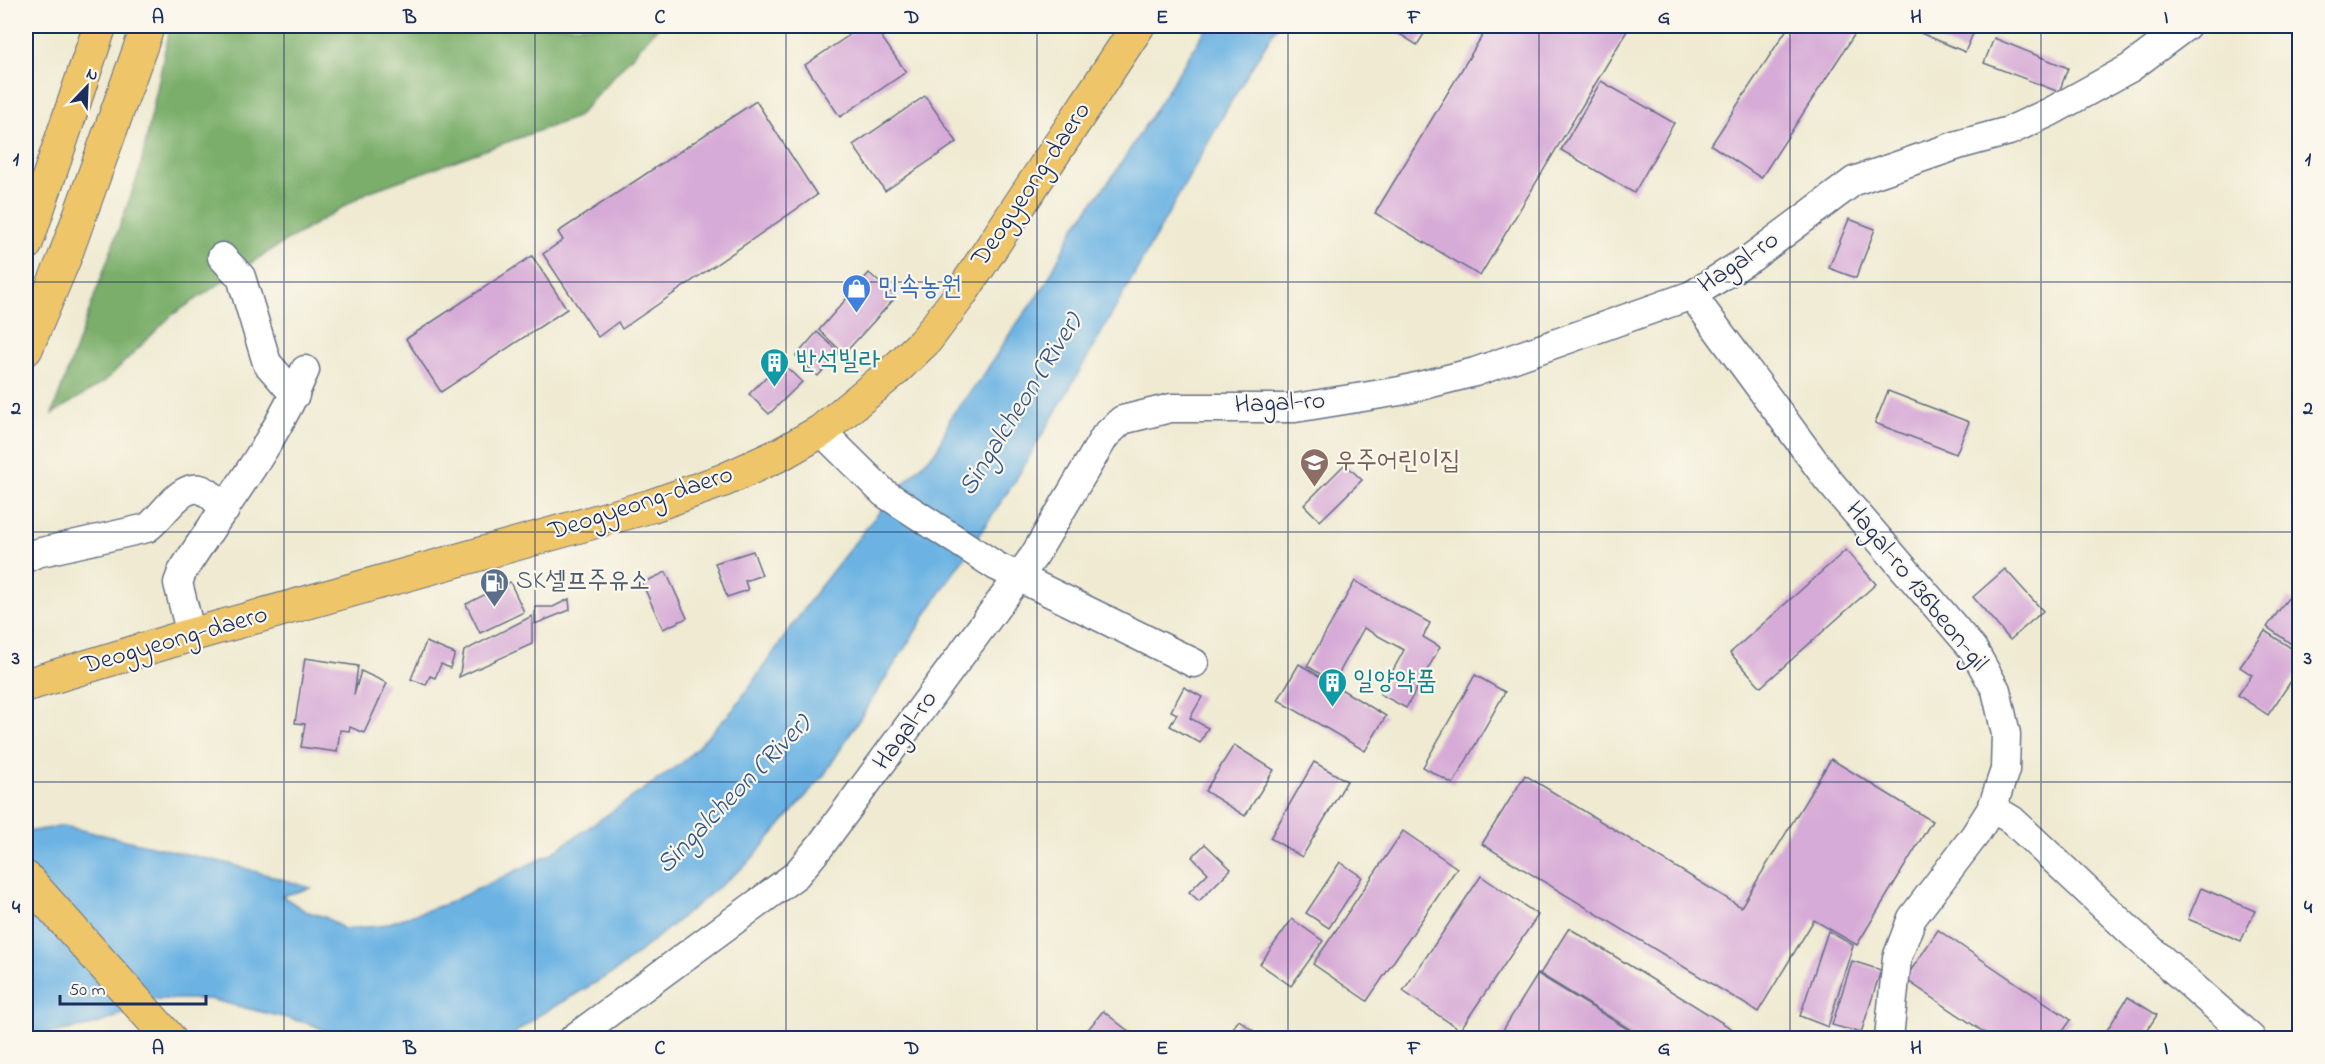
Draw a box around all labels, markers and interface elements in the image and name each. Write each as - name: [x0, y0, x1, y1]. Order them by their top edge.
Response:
- text: A: [152, 4, 164, 33]
- text: B: [402, 4, 417, 33]
- text: C: [655, 4, 666, 33]
- text: D: [904, 4, 919, 33]
- text: E: [1156, 4, 1168, 33]
- text: F: [1407, 4, 1421, 33]
- text: G: [1658, 4, 1671, 33]
- text: H: [1910, 4, 1922, 33]
- text: I: [2164, 4, 2169, 33]
- north arrow: [57, 57, 117, 117]
- text: N: [82, 62, 102, 88]
- street label: Deogyeong-daero: [962, 95, 1101, 276]
- text: 1: [13, 146, 20, 175]
- text: 1: [2305, 146, 2312, 175]
- street label: Hagal-ro: [1691, 222, 1787, 304]
- place label: 민속농원: [878, 269, 962, 307]
- shop icon: 민속농원: [841, 272, 873, 314]
- water label: Singalcheon (River): [949, 304, 1095, 504]
- place label: 반석빌라: [796, 343, 880, 381]
- building icon: 반석빌라: [759, 346, 791, 388]
- street label: Hagal-ro: [1234, 383, 1326, 425]
- text: 2: [10, 395, 21, 424]
- text: 2: [2302, 395, 2313, 424]
- place label: 우주어린이집: [1335, 443, 1461, 481]
- school or university icon: 우주어린이집: [1298, 446, 1330, 488]
- street label: Deogyeong-daero: [543, 456, 738, 552]
- street label: Hagal-ro 136beon-gil: [1835, 494, 1997, 680]
- place label: SK셀프주유소: [516, 563, 650, 601]
- fuel station icon: SK셀프주유소: [479, 566, 511, 608]
- street label: Deogyeong-daero: [77, 596, 272, 686]
- text: 3: [11, 645, 20, 674]
- text: 3: [2303, 645, 2312, 674]
- place label: 일양약품: [1353, 663, 1437, 701]
- building icon: 일양약품: [1316, 666, 1348, 708]
- street label: Hagal-ro: [864, 683, 948, 779]
- water label: Singalcheon (River): [648, 705, 823, 884]
- text: 4: [12, 894, 21, 923]
- text: 4: [2304, 894, 2313, 923]
- scale bar: [60, 968, 206, 1006]
- text: 50 m: [69, 978, 106, 1004]
- text: A: [152, 1035, 164, 1064]
- text: B: [402, 1035, 417, 1064]
- text: C: [655, 1035, 666, 1064]
- text: D: [904, 1035, 919, 1064]
- text: E: [1156, 1035, 1168, 1064]
- text: F: [1407, 1035, 1421, 1064]
- text: G: [1658, 1035, 1671, 1064]
- text: H: [1910, 1035, 1922, 1064]
- text: I: [2164, 1035, 2169, 1064]

